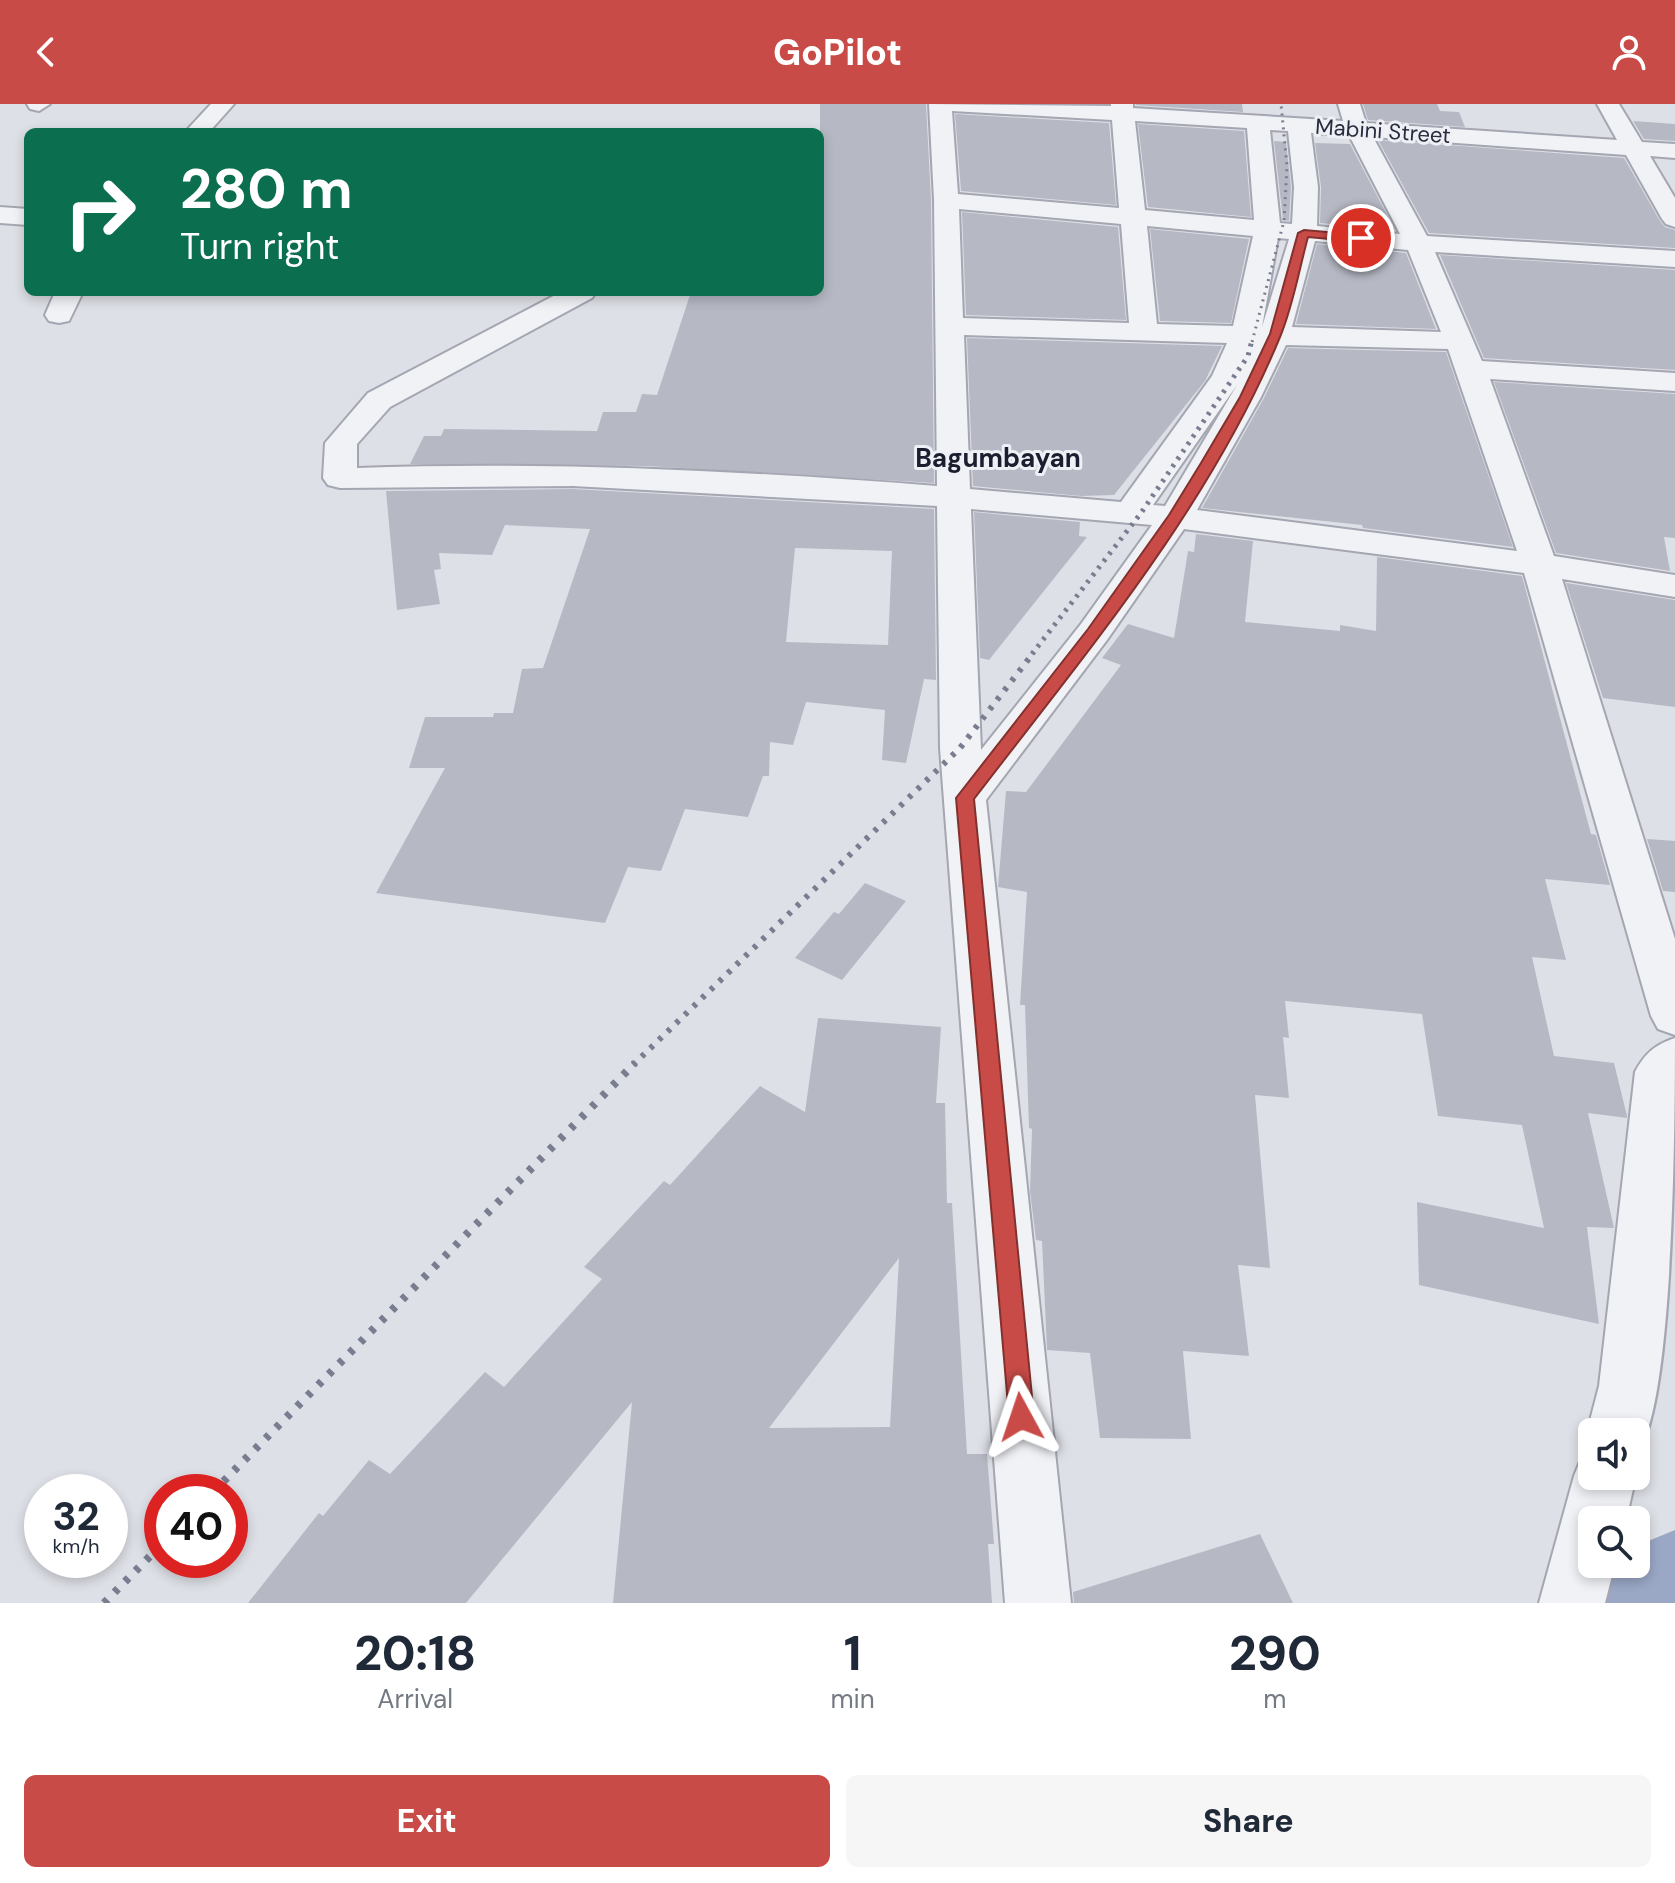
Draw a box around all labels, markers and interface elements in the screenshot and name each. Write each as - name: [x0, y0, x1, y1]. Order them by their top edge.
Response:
- text: GoPilot: [773, 29, 902, 76]
- icon: back: [24, 30, 68, 74]
- icon: person: [1607, 30, 1651, 74]
- street label: Mabini Street: [1314, 112, 1452, 150]
- text: 280 m: [180, 152, 353, 225]
- icon: right: [48, 160, 152, 264]
- pin: [1327, 204, 1395, 272]
- icon: arrive: [1339, 216, 1383, 260]
- text: Turn right: [180, 223, 339, 270]
- district label: Bagumbayan: [915, 441, 1081, 475]
- position arrow: [979, 1375, 1063, 1459]
- map controls: [1578, 1418, 1650, 1578]
- button: sound: [1578, 1418, 1650, 1490]
- speed limit sign: 40: [144, 1474, 248, 1578]
- text: 32: [52, 1490, 100, 1542]
- button: search: [1578, 1506, 1650, 1578]
- text: km/h: [52, 1533, 100, 1559]
- text: 20:18: [354, 1622, 476, 1685]
- text: 1: [844, 1622, 861, 1685]
- text: 290: [1229, 1622, 1321, 1685]
- text: Arrival: [377, 1682, 453, 1716]
- text: min: [830, 1682, 875, 1716]
- text: m: [1263, 1682, 1286, 1716]
- button: Exit: [24, 1775, 830, 1867]
- button: Share: [846, 1775, 1651, 1867]

